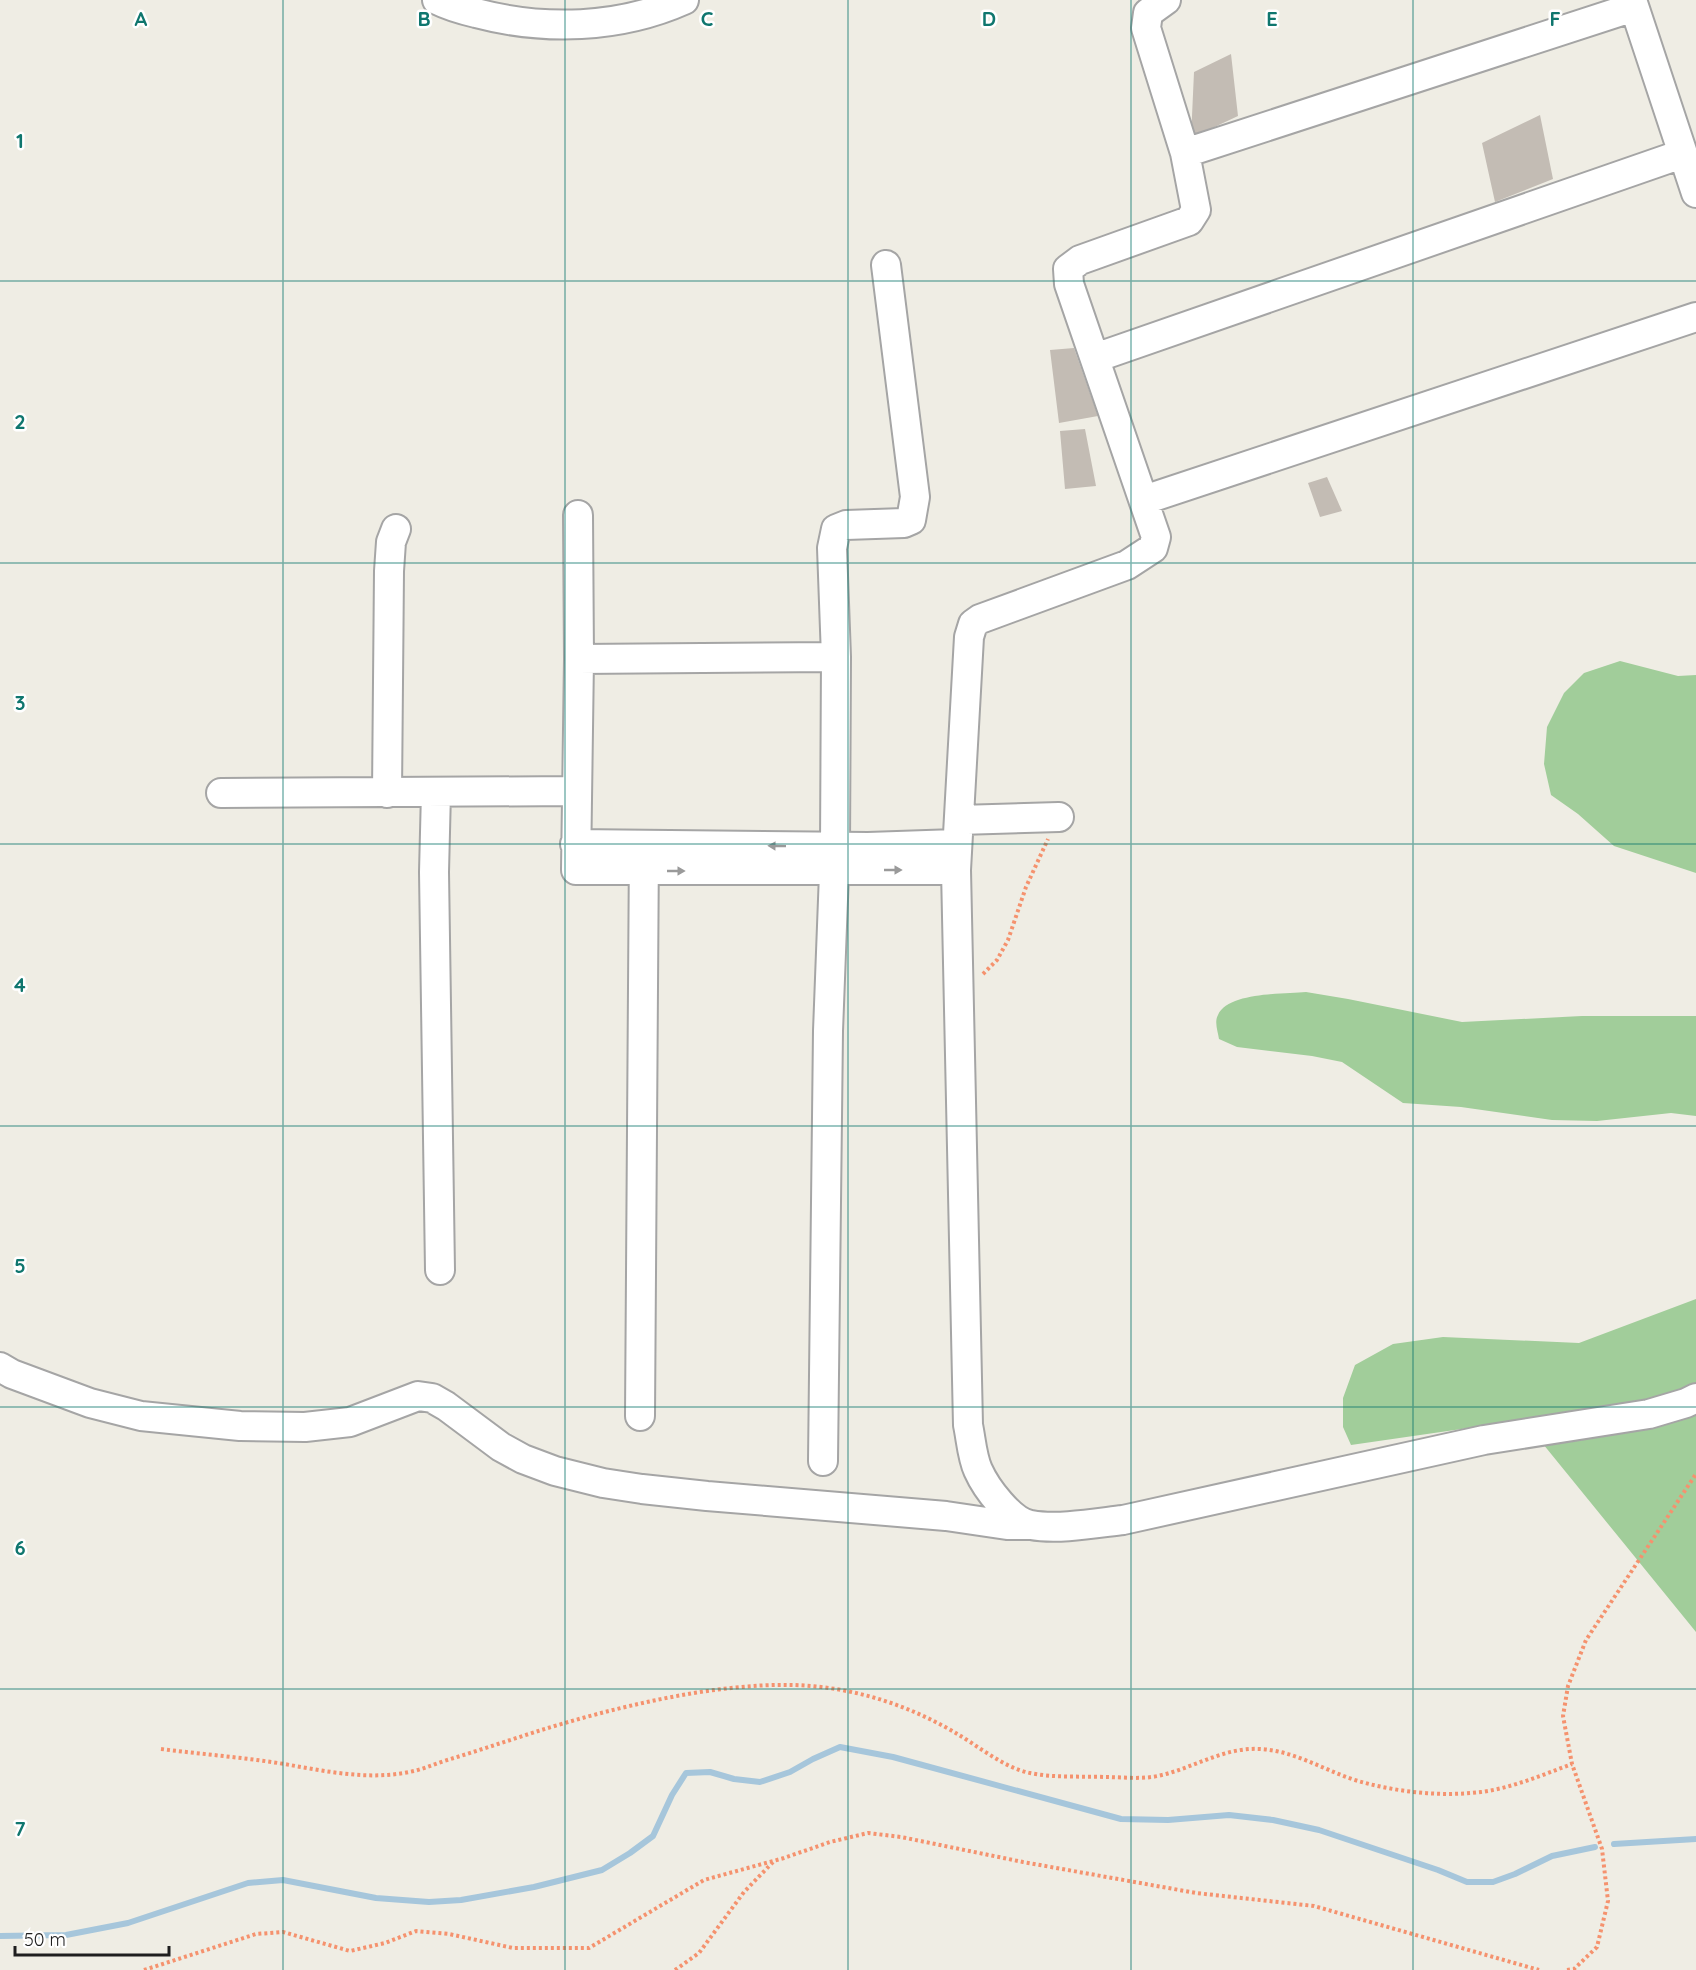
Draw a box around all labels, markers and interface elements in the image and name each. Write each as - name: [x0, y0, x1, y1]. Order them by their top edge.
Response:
- text: A: [135, 6, 148, 31]
- text: B: [417, 6, 431, 31]
- text: C: [701, 6, 714, 31]
- text: D: [982, 6, 996, 31]
- text: E: [1266, 6, 1278, 31]
- text: F: [1549, 6, 1561, 31]
- text: 1: [16, 128, 24, 153]
- text: 2: [14, 409, 26, 434]
- text: 3: [15, 690, 25, 715]
- one-way arrow: [767, 841, 786, 851]
- one-way arrow: [883, 865, 902, 875]
- one-way arrow: [667, 866, 686, 876]
- text: 4: [14, 972, 26, 997]
- text: 5: [14, 1253, 26, 1278]
- text: 6: [14, 1535, 26, 1560]
- text: 7: [15, 1816, 26, 1841]
- scale bar: [15, 1919, 170, 1957]
- text: 50 m: [24, 1928, 66, 1951]

